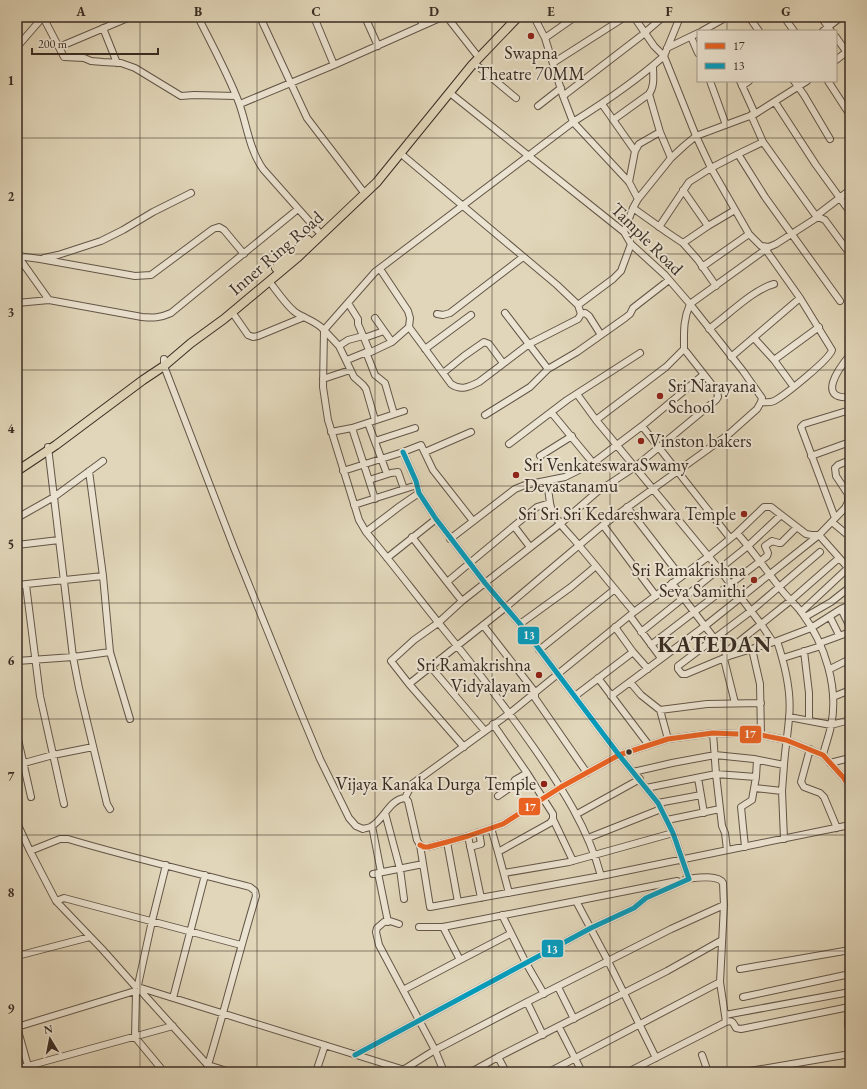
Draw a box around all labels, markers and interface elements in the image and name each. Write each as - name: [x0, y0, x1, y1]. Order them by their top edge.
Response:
- text: A: [75, 3, 86, 20]
- text: B: [194, 3, 202, 20]
- text: C: [311, 3, 321, 20]
- text: D: [429, 3, 439, 20]
- text: E: [547, 3, 555, 20]
- text: F: [665, 3, 673, 20]
- text: G: [781, 3, 791, 20]
- scale bar: [32, 30, 158, 56]
- legend: [697, 30, 837, 82]
- marker: Swapna Theatre 70MM: [526, 31, 536, 41]
- text: 200 m: [38, 36, 68, 52]
- text: 17: [733, 38, 745, 54]
- place label: Swapna Theatre 70MM: [477, 41, 585, 85]
- text: 13: [733, 58, 745, 74]
- text: 1: [8, 72, 15, 89]
- text: 2: [8, 188, 15, 205]
- street label: Tample Road: [606, 198, 689, 280]
- street label: Inner Ring Road: [224, 205, 328, 300]
- text: 3: [8, 304, 15, 321]
- place label: Sri Narayana School: [668, 374, 757, 418]
- marker: Sri Narayana School: [655, 391, 665, 401]
- text: 4: [8, 420, 15, 437]
- place label: Vinston bakers: [649, 429, 752, 452]
- marker: Vinston bakers: [636, 436, 646, 446]
- place label: Sri VenkateswaraSwamy Devastanamu: [524, 453, 689, 497]
- marker: Sri VenkateswaraSwamy Devastanamu: [511, 470, 521, 480]
- place label: Sri Sri Sri Kedareshwara Temple: [518, 502, 736, 525]
- marker: Sri Sri Sri Kedareshwara Temple: [739, 509, 749, 519]
- text: 5: [8, 536, 14, 553]
- place label: Sri Ramakrishna Seva Samithi: [632, 558, 747, 602]
- marker: Sri Ramakrishna Seva Samithi: [749, 575, 759, 585]
- line badge: 13: [517, 626, 540, 645]
- text: 13: [523, 628, 535, 642]
- district label: KATEDAN: [658, 630, 772, 659]
- text: 6: [8, 652, 15, 669]
- place label: Sri Ramakrishna Vidyalayam: [417, 653, 532, 697]
- marker: Sri Ramakrishna Vidyalayam: [534, 670, 544, 680]
- line badge: 17: [739, 725, 762, 744]
- text: 17: [744, 727, 756, 741]
- unlabelled marker: [624, 747, 634, 757]
- text: 7: [8, 768, 15, 785]
- place label: Vijaya Kanaka Durga Temple: [336, 772, 536, 795]
- marker: Vijaya Kanaka Durga Temple: [539, 779, 549, 789]
- line badge: 17: [518, 797, 541, 816]
- text: 17: [524, 800, 536, 814]
- text: 8: [8, 884, 15, 901]
- line badge: 13: [541, 939, 564, 958]
- text: 13: [546, 942, 558, 956]
- text: 9: [8, 1000, 15, 1017]
- north arrow: [30, 1019, 70, 1059]
- text: N: [43, 1021, 54, 1037]

